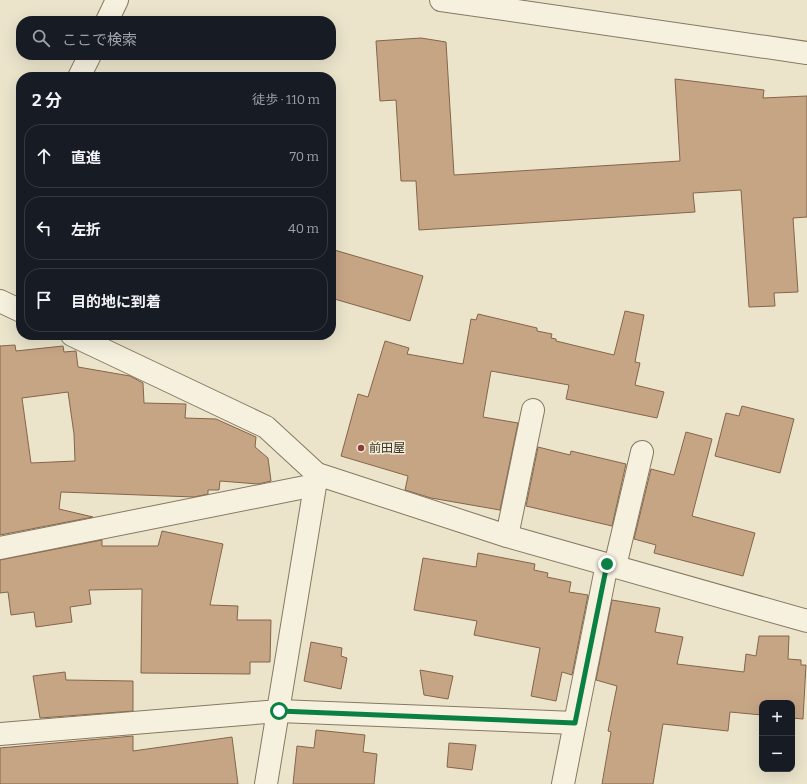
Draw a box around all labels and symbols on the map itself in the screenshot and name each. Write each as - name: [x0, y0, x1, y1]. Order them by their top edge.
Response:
- place label: 前田屋: [369, 441, 405, 455]
- marker: 前田屋: [356, 443, 366, 453]
- route end: [598, 555, 616, 573]
- route start: [270, 702, 288, 720]

